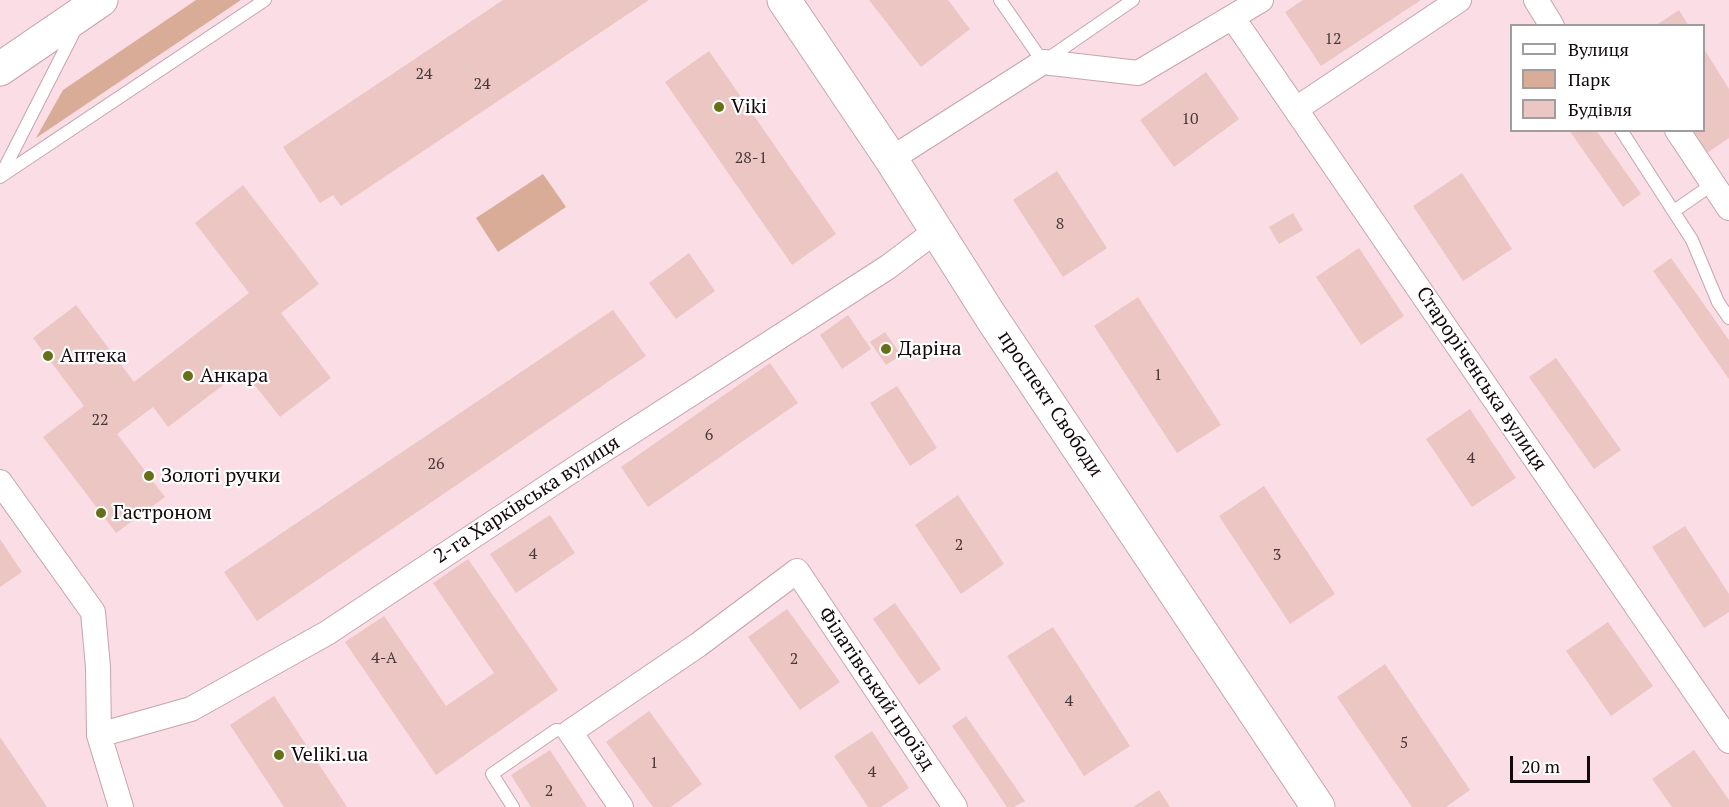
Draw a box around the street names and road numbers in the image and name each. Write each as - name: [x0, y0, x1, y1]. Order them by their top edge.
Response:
- street label: Староріченська вулиця: [1410, 282, 1552, 476]
- street label: проспект Свободи: [992, 326, 1108, 482]
- street label: 2-га Харківська вулиця: [430, 431, 624, 569]
- street label: Філатівський проїзд: [813, 603, 939, 775]

